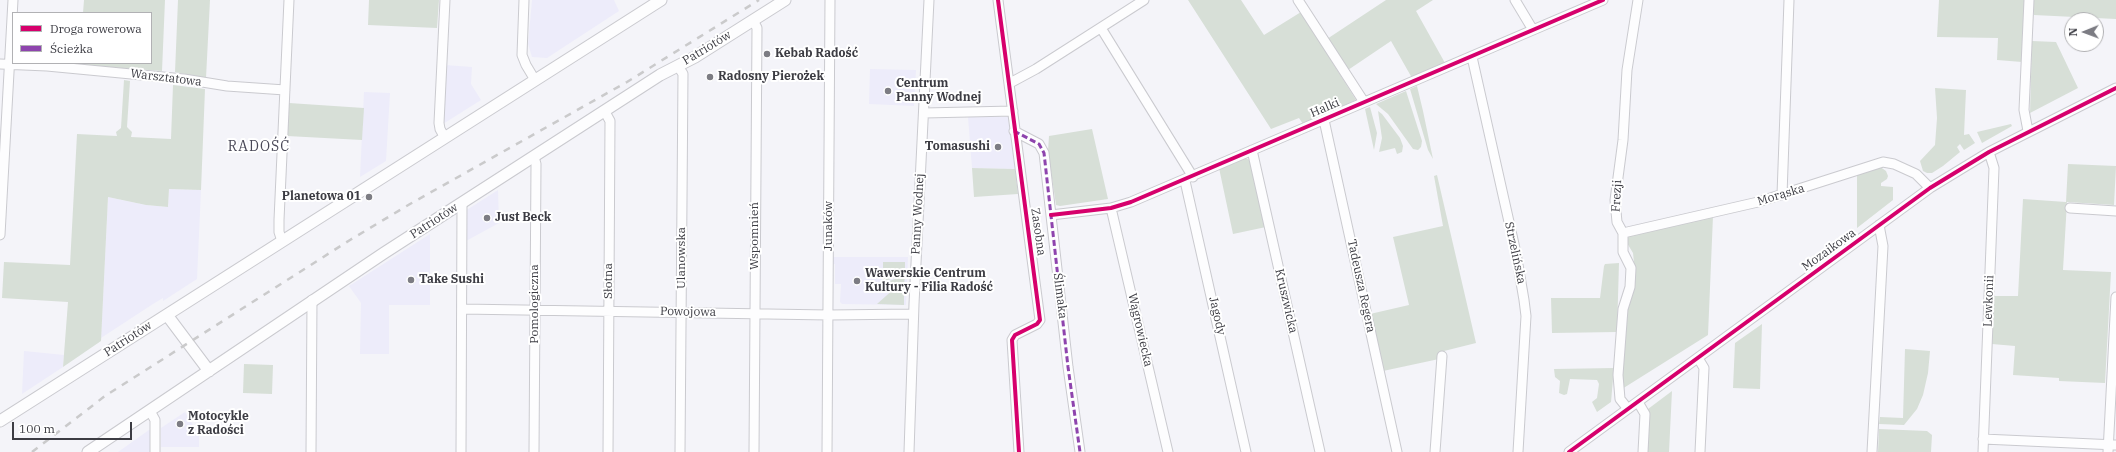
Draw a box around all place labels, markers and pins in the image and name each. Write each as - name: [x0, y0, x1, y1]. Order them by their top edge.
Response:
- place label: Kebab Radość: [775, 47, 858, 61]
- marker: Kebab Radość: [762, 49, 772, 59]
- place label: Radosny Pierożek: [718, 70, 824, 84]
- marker: Radosny Pierożek: [705, 72, 715, 82]
- place label: Centrum Panny Wodnej: [896, 77, 981, 105]
- marker: Centrum Panny Wodnej: [883, 86, 893, 96]
- place label: Tomasushi: [925, 140, 990, 154]
- marker: Tomasushi: [993, 142, 1003, 152]
- place label: Planetowa 01: [282, 190, 361, 204]
- marker: Planetowa 01: [364, 192, 374, 202]
- place label: Just Beck: [495, 211, 551, 225]
- marker: Just Beck: [482, 213, 492, 223]
- place label: Wawerskie Centrum Kultury - Filia Radość: [865, 267, 993, 295]
- place label: Take Sushi: [419, 273, 484, 287]
- marker: Take Sushi: [406, 275, 416, 285]
- marker: Wawerskie Centrum Kultury - Filia Radość: [852, 276, 862, 286]
- place label: Motocykle z Radości: [188, 410, 249, 438]
- marker: Motocykle z Radości: [175, 419, 185, 429]

